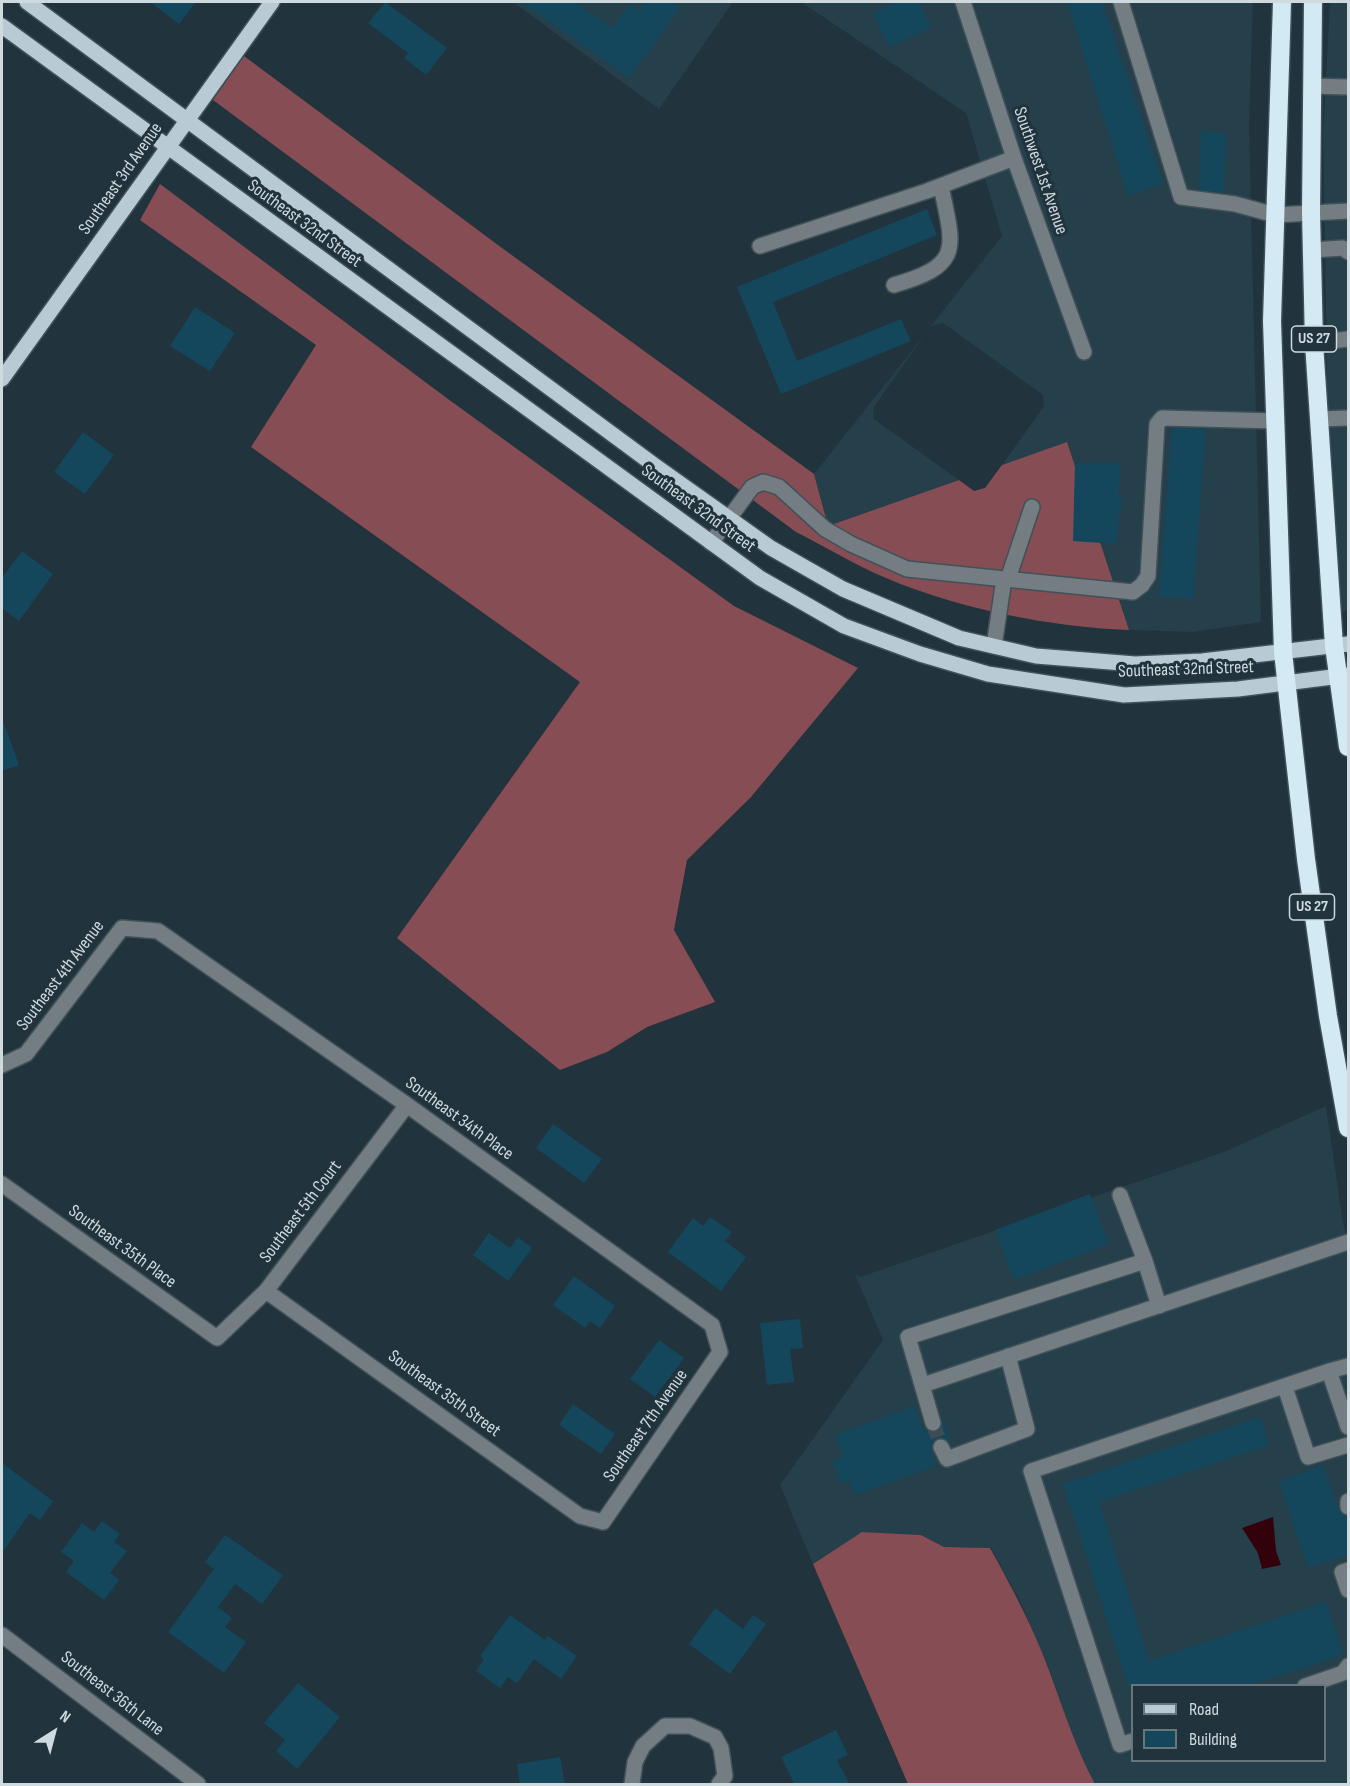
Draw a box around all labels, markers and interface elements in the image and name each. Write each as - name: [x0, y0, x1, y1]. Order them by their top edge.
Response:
- street label: Southwest 1st Avenue: [1008, 105, 1072, 237]
- street label: Southeast 3rd Avenue: [74, 119, 168, 239]
- street label: Southeast 32nd Street: [243, 175, 365, 273]
- road number: US 27: [1292, 326, 1336, 352]
- street label: Southeast 32nd Street: [637, 460, 759, 558]
- street label: Southeast 32nd Street: [1118, 657, 1254, 683]
- road number: US 27: [1290, 894, 1334, 920]
- street label: Southeast 4th Avenue: [13, 917, 109, 1035]
- street label: Southeast 34th Place: [401, 1073, 517, 1165]
- street label: Southeast 5th Court: [255, 1157, 347, 1267]
- street label: Southeast 35th Place: [64, 1201, 180, 1293]
- street label: Southeast 35th Street: [384, 1346, 504, 1442]
- street label: Southeast 7th Avenue: [599, 1366, 693, 1486]
- street label: Southeast 36th Lane: [56, 1647, 168, 1741]
- legend: [1131, 1684, 1326, 1762]
- text: Road: [1189, 1699, 1219, 1720]
- north arrow: [24, 1702, 84, 1762]
- text: N: [56, 1707, 74, 1727]
- text: Building: [1189, 1729, 1237, 1750]

